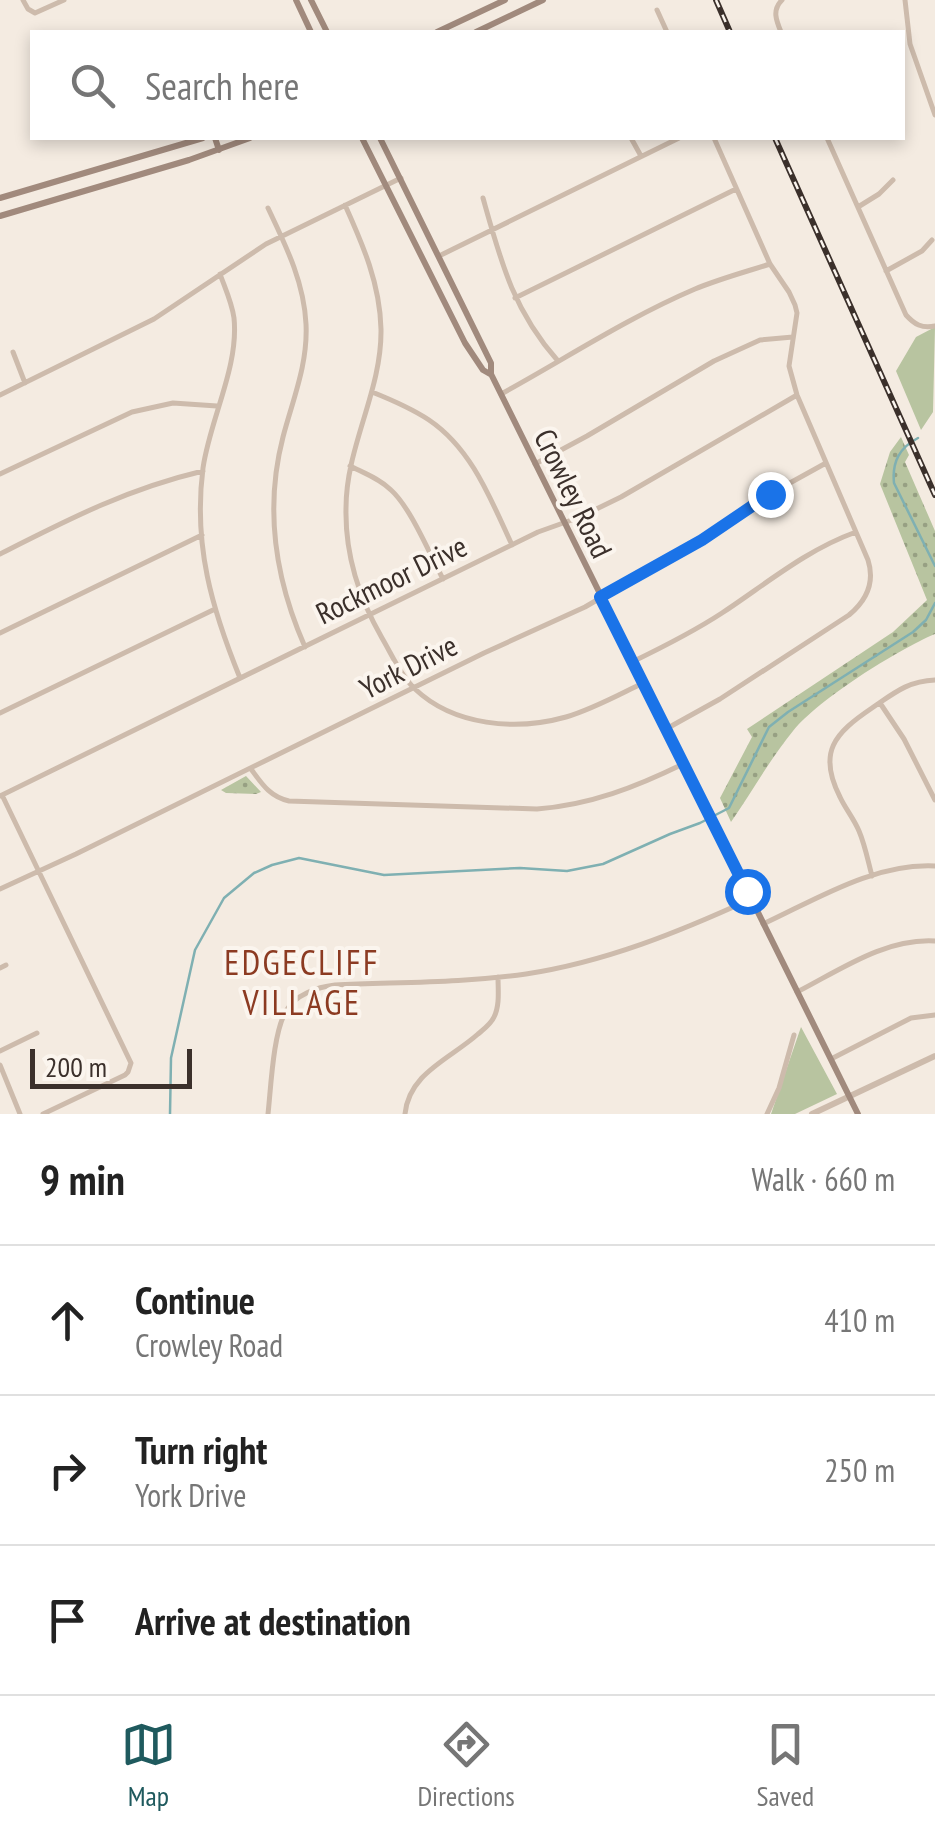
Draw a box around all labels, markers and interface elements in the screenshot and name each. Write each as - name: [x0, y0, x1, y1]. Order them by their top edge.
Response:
- search box: [30, 30, 905, 140]
- icon: search: [65, 58, 120, 113]
- text: Search here: [145, 61, 299, 110]
- street label: Crowley Road: [526, 422, 622, 564]
- route end: [748, 472, 794, 518]
- street label: Rockmoor Drive: [309, 526, 473, 632]
- street label: York Drive: [353, 625, 463, 707]
- route start: [725, 869, 771, 915]
- district label: EDGECLIFF VILLAGE: [224, 939, 380, 1025]
- scale bar: [30, 1044, 192, 1088]
- text: 200 m: [45, 1048, 107, 1085]
- text: 9 min: [40, 1152, 125, 1207]
- text: Walk · 660 m: [751, 1158, 895, 1200]
- text: Continue: [135, 1275, 255, 1324]
- icon: ahead: [40, 1293, 95, 1348]
- text: 410 m: [824, 1299, 895, 1341]
- text: Crowley Road: [135, 1324, 283, 1366]
- text: Turn right: [135, 1425, 267, 1474]
- icon: right: [40, 1443, 95, 1498]
- text: 250 m: [824, 1449, 895, 1491]
- text: York Drive: [135, 1474, 246, 1516]
- icon: arrive: [40, 1593, 95, 1648]
- text: Arrive at destination: [135, 1596, 411, 1645]
- tab: Map: [121, 1717, 176, 1814]
- tab: Directions: [417, 1717, 515, 1814]
- tab: Saved: [756, 1717, 814, 1814]

